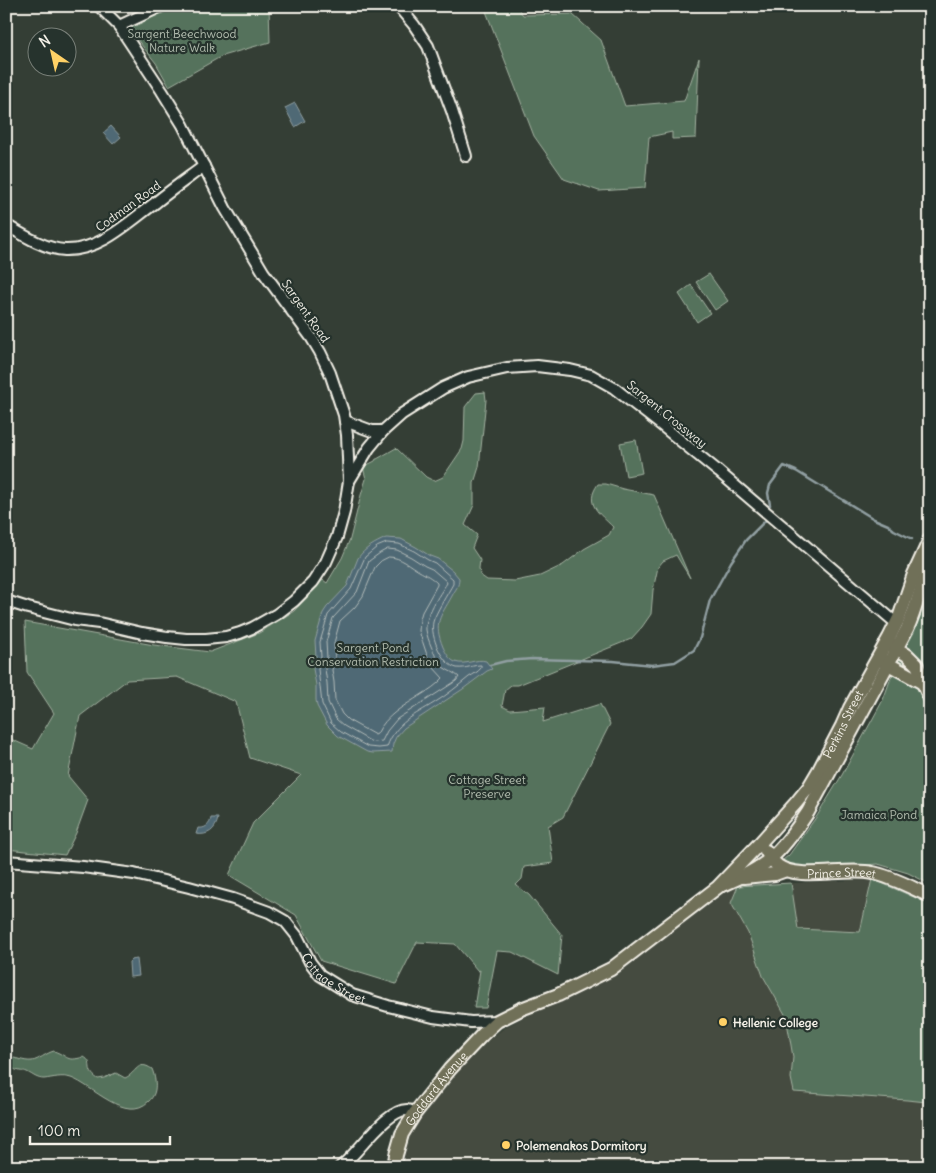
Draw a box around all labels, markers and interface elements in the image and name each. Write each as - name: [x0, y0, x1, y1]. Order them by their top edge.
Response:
- park label: Sargent Beechwood Nature Walk: [128, 26, 236, 55]
- north arrow: [28, 28, 78, 78]
- text: N: [36, 31, 54, 51]
- street label: Codman Road: [92, 177, 164, 235]
- street label: Sargent Road: [279, 277, 333, 345]
- street label: Sargent Crossway: [624, 377, 710, 451]
- park label: Sargent Pond Conservation Restriction: [307, 640, 439, 669]
- street label: Perkins Street: [819, 687, 866, 761]
- park label: Cottage Street Preserve: [448, 772, 526, 801]
- park label: Jamaica Pond: [841, 807, 917, 822]
- street label: Prince Street: [807, 864, 877, 881]
- street label: Cottage Street: [299, 950, 367, 1006]
- place label: Hellenic College: [733, 1015, 819, 1031]
- marker: Hellenic College: [717, 1016, 729, 1028]
- street label: Goddard Avenue: [402, 1048, 470, 1128]
- scale bar: [30, 1113, 170, 1145]
- text: 100 m: [38, 1121, 80, 1140]
- place label: Polemenakos Dormitory: [516, 1138, 647, 1154]
- marker: Polemenakos Dormitory: [500, 1139, 512, 1151]

